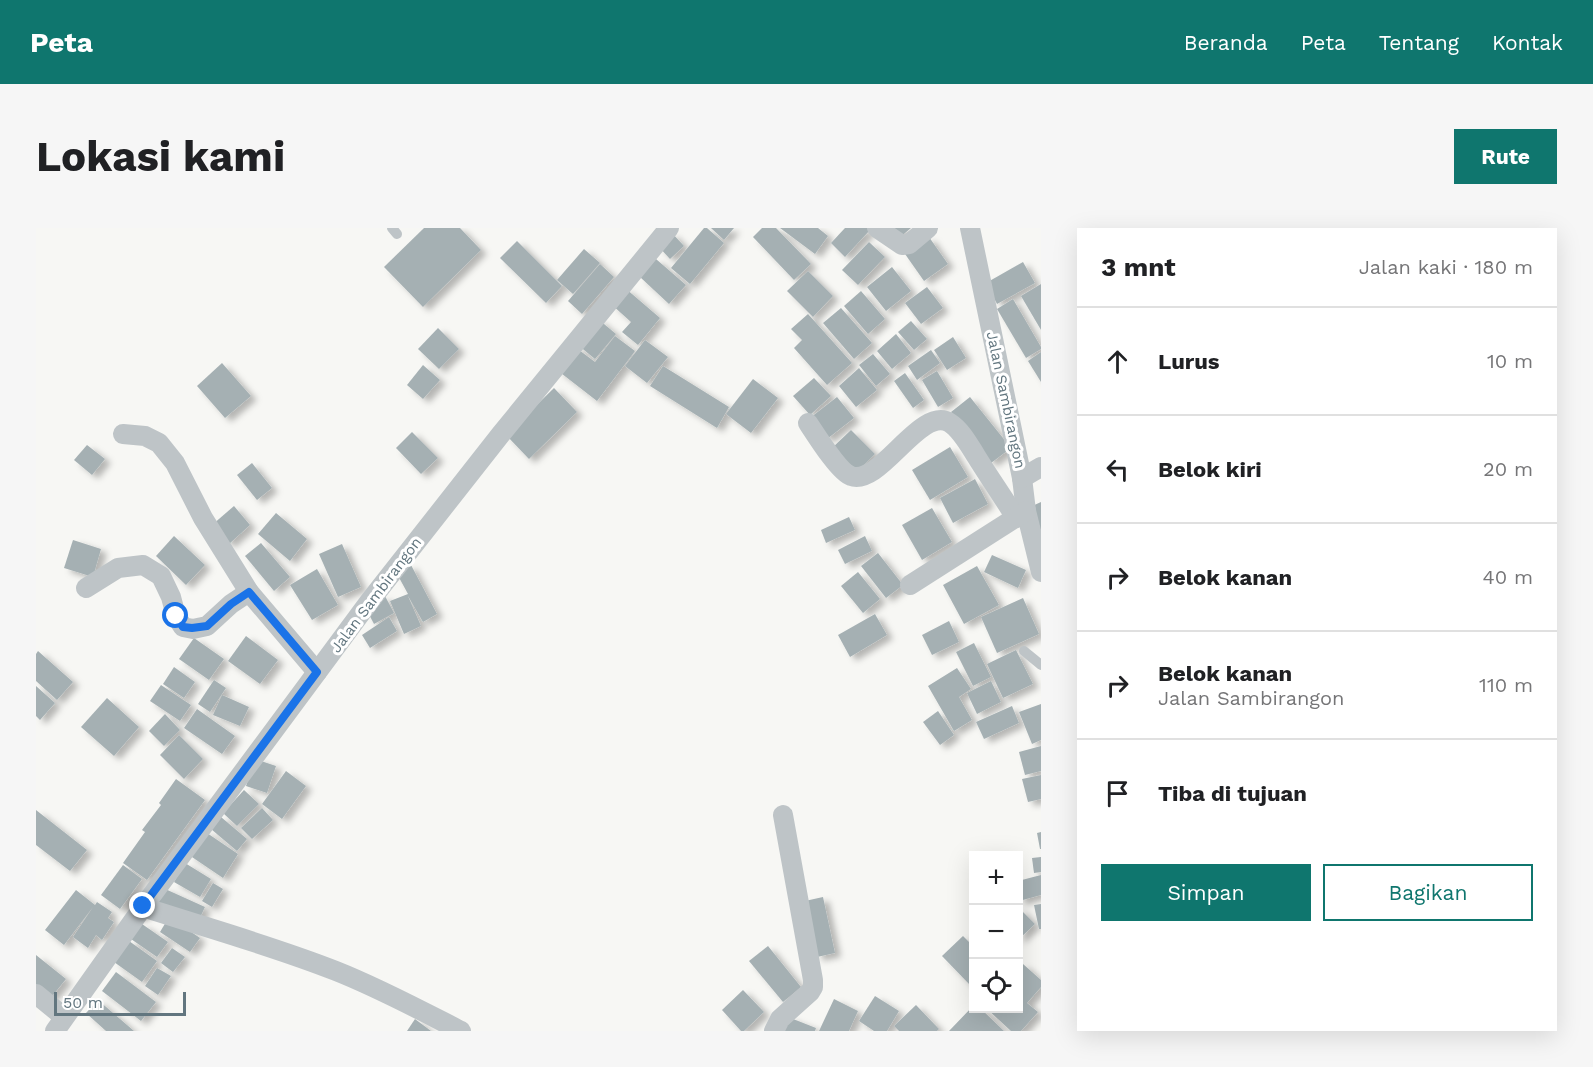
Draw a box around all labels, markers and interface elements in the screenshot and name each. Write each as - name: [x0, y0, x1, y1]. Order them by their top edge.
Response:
- text: Peta: [30, 26, 93, 59]
- text: Beranda: [1184, 30, 1268, 55]
- text: Peta: [1301, 30, 1346, 55]
- text: Tentang: [1379, 30, 1459, 55]
- text: Kontak: [1492, 30, 1563, 55]
- button: Rute: [1454, 129, 1557, 184]
- text: Lokasi kami: [36, 132, 285, 181]
- text: 3 mnt: [1101, 252, 1176, 282]
- text: Jalan kaki · 180 m: [1359, 255, 1533, 279]
- street label: Jalan Sambirangon: [983, 330, 1029, 470]
- icon: ahead: [1101, 345, 1134, 378]
- text: Lurus: [1158, 349, 1220, 374]
- text: 10 m: [1487, 349, 1533, 373]
- icon: left: [1101, 453, 1134, 486]
- text: Belok kiri: [1158, 457, 1262, 482]
- text: 20 m: [1483, 457, 1533, 481]
- street label: Jalan Sambirangon: [327, 534, 425, 656]
- icon: right: [1101, 561, 1134, 594]
- text: Belok kanan: [1158, 565, 1292, 590]
- text: 40 m: [1482, 565, 1533, 589]
- route start: [162, 602, 188, 628]
- text: Belok kanan: [1158, 661, 1292, 686]
- icon: right: [1101, 669, 1134, 702]
- text: 110 m: [1479, 673, 1533, 697]
- text: Jalan Sambirangon: [1158, 686, 1344, 710]
- icon: arrive: [1101, 777, 1134, 810]
- text: Tiba di tujuan: [1158, 781, 1307, 806]
- map controls: [969, 851, 1023, 1013]
- button: +: [969, 851, 1023, 905]
- button: Simpan: [1101, 864, 1311, 921]
- button: Bagikan: [1323, 864, 1533, 921]
- route end: [129, 892, 155, 918]
- button: −: [969, 905, 1023, 959]
- button: locate: [969, 959, 1023, 1013]
- scale bar: [54, 989, 186, 1016]
- text: 50 m: [63, 993, 103, 1012]

